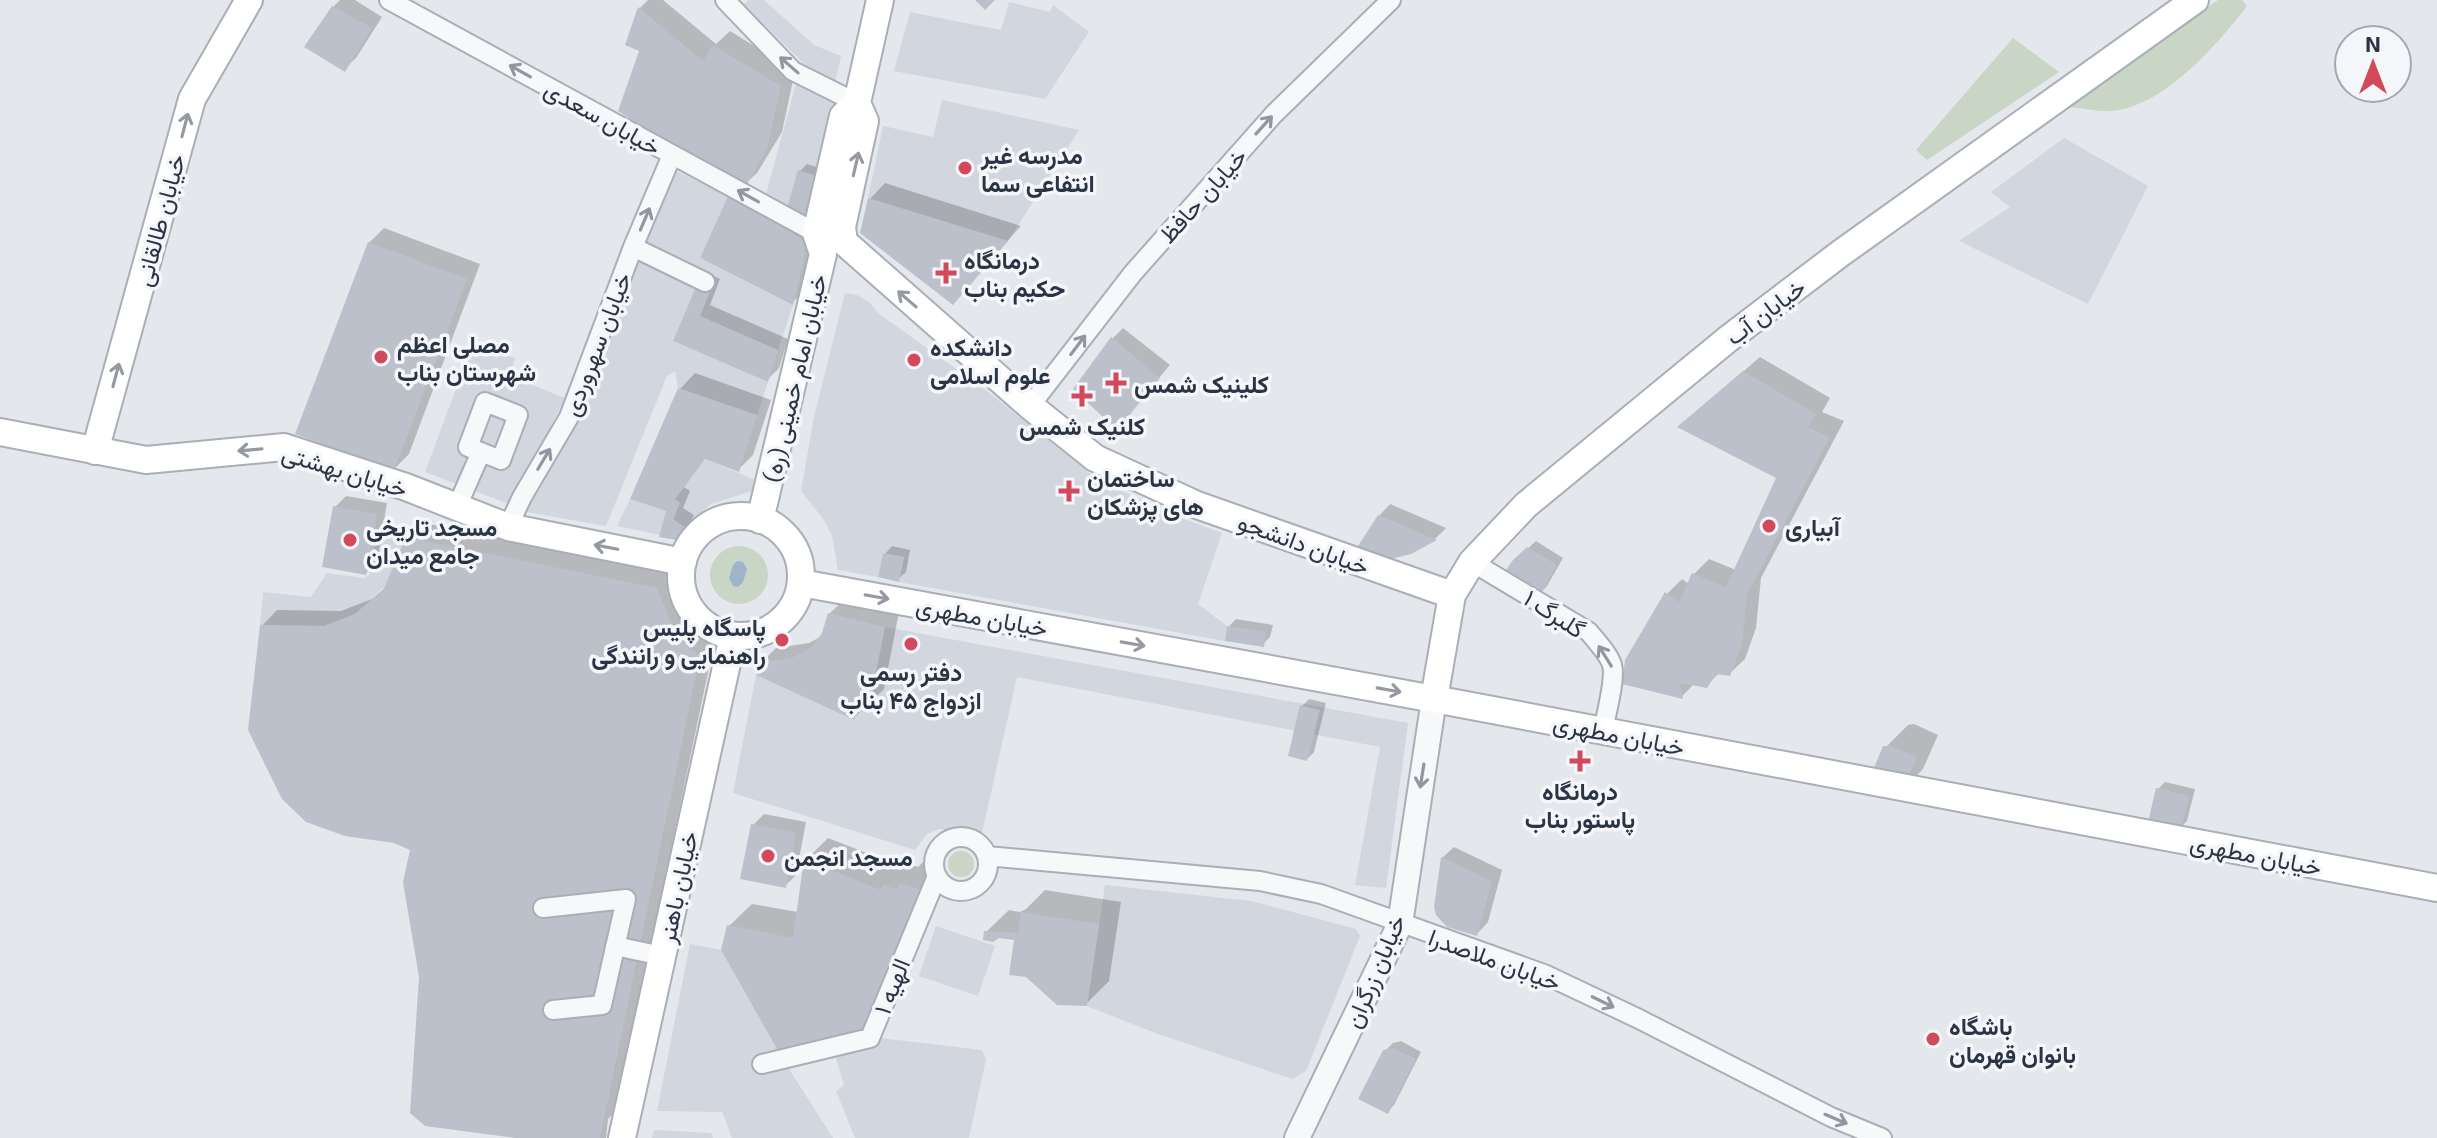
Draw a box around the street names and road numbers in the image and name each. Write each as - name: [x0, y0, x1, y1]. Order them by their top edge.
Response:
- street label: خیابان سعدی: [539, 73, 666, 162]
- street label: خیابان حافظ: [1152, 142, 1253, 249]
- street label: خیابان طالقانی: [127, 151, 192, 289]
- street label: خیابان سهروردی: [555, 268, 639, 421]
- street label: خیابان امام خمینی (ره): [756, 271, 835, 486]
- street label: خیابان آب: [1719, 272, 1811, 351]
- street label: خیابان بهشتی: [278, 437, 411, 505]
- street label: خیابان دانشجو: [1234, 506, 1373, 582]
- street label: گلبرگ ۱: [1518, 583, 1591, 645]
- street label: خیابان مطهری: [914, 590, 1050, 644]
- street label: خیابان مطهری: [1550, 707, 1687, 763]
- street label: خیابان مطهری: [2187, 827, 2324, 883]
- street label: خیابان باهنر: [651, 829, 705, 947]
- street label: خیابان زرگران: [1337, 910, 1413, 1033]
- street label: خیابان ملاصدرا: [1424, 922, 1565, 998]
- street label: الهیه ۱: [867, 954, 917, 1019]

